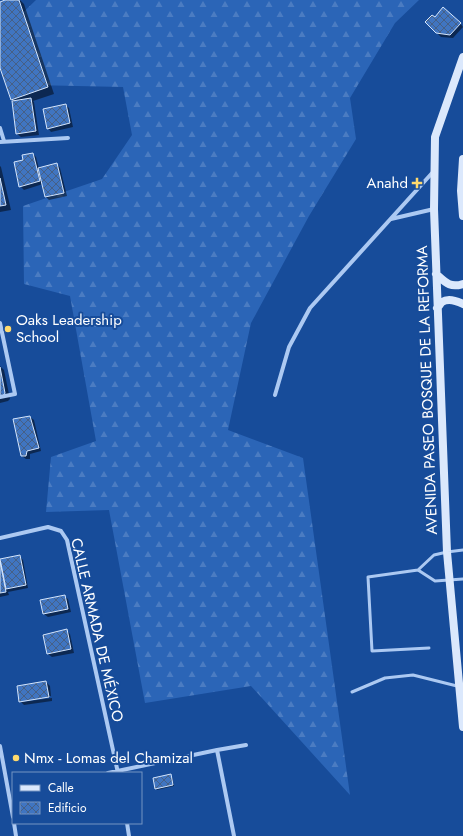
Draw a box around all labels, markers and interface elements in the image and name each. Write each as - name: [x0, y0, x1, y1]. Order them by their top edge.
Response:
- place label: Anahd: [367, 172, 408, 194]
- marker: Anahd: [411, 177, 423, 189]
- street label: AVENIDA PASEO BOSQUE DE LA REFORMA: [411, 245, 443, 535]
- place label: Oaks Leadership School: [16, 309, 122, 348]
- marker: Oaks Leadership School: [3, 324, 13, 334]
- street label: CALLE ARMADA DE MÉXICO: [65, 536, 129, 724]
- place label: Nmx - Lomas del Chamizal: [24, 747, 193, 769]
- marker: Nmx - Lomas del Chamizal: [11, 753, 21, 763]
- legend: [12, 772, 142, 824]
- text: Calle: [48, 779, 74, 797]
- text: Edificio: [48, 799, 87, 817]

